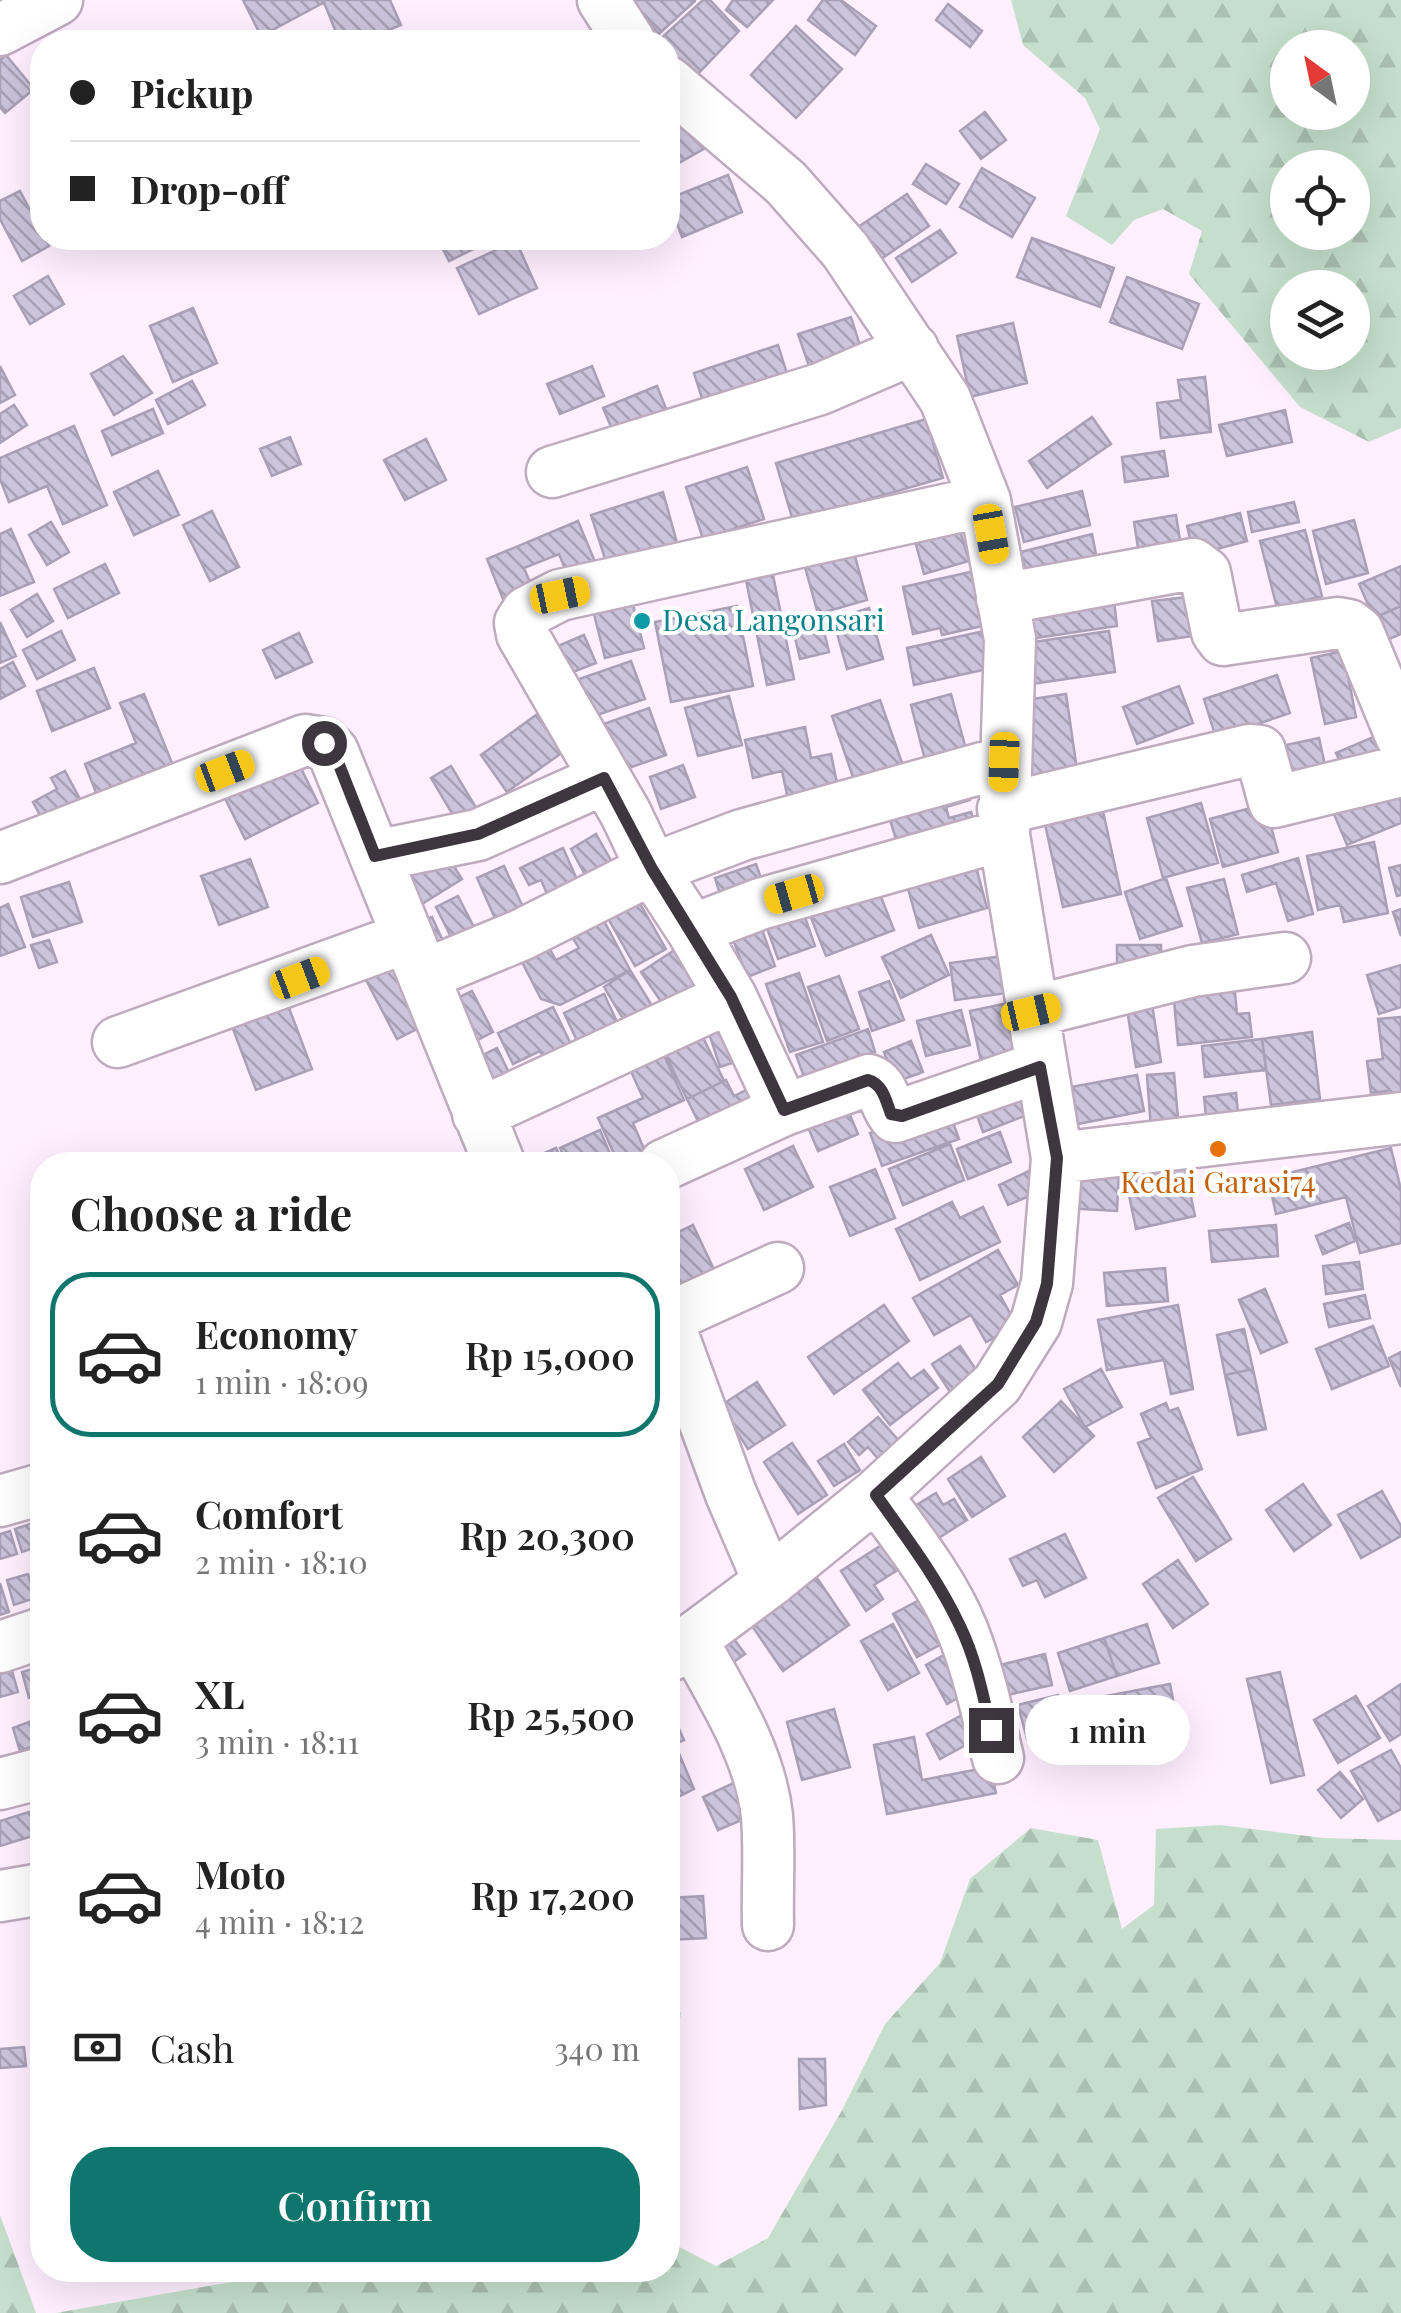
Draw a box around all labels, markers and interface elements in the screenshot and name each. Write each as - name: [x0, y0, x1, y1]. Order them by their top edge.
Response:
- north arrow: [1270, 30, 1370, 130]
- map controls: [1270, 30, 1370, 370]
- text: Pickup: [130, 67, 253, 118]
- button: locate: [1270, 150, 1370, 250]
- text: Drop-off: [130, 163, 287, 214]
- button: layers: [1270, 270, 1370, 370]
- car: [971, 502, 1011, 566]
- car: [528, 574, 592, 616]
- place label: Desa Langonsari: [662, 599, 885, 639]
- marker: Desa Langonsari: [631, 610, 653, 632]
- route start: [302, 721, 347, 766]
- car: [988, 731, 1020, 793]
- car: [192, 746, 258, 796]
- car: [761, 871, 827, 917]
- car: [267, 953, 333, 1003]
- car: [998, 991, 1064, 1033]
- marker: Kedai Garasi74: [1207, 1138, 1229, 1160]
- place label: Kedai Garasi74: [1120, 1161, 1316, 1201]
- text: Choose a ride: [70, 1182, 352, 1242]
- text: Economy: [195, 1308, 358, 1359]
- icon: car: [75, 1310, 165, 1400]
- text: Rp 15,000: [465, 1329, 635, 1380]
- text: 1 min · 18:09: [195, 1359, 369, 1402]
- text: Comfort: [195, 1488, 343, 1539]
- icon: car: [75, 1490, 165, 1580]
- text: Rp 20,300: [459, 1509, 635, 1560]
- text: 2 min · 18:10: [195, 1539, 368, 1582]
- text: XL: [195, 1668, 244, 1719]
- icon: car: [75, 1670, 165, 1760]
- text: Rp 25,500: [467, 1689, 635, 1740]
- callout: 1 min: [1026, 1695, 1191, 1765]
- route end: [969, 1708, 1014, 1753]
- text: 1 min: [1069, 1708, 1146, 1751]
- text: 3 min · 18:11: [195, 1719, 359, 1762]
- text: Moto: [195, 1848, 286, 1899]
- icon: car: [75, 1850, 165, 1940]
- text: Rp 17,200: [471, 1869, 635, 1920]
- text: 4 min · 18:12: [195, 1899, 364, 1942]
- icon: cash: [70, 2020, 125, 2075]
- text: Cash: [150, 2022, 234, 2073]
- text: 340 m: [554, 2026, 640, 2069]
- button: Confirm: [70, 2147, 640, 2262]

